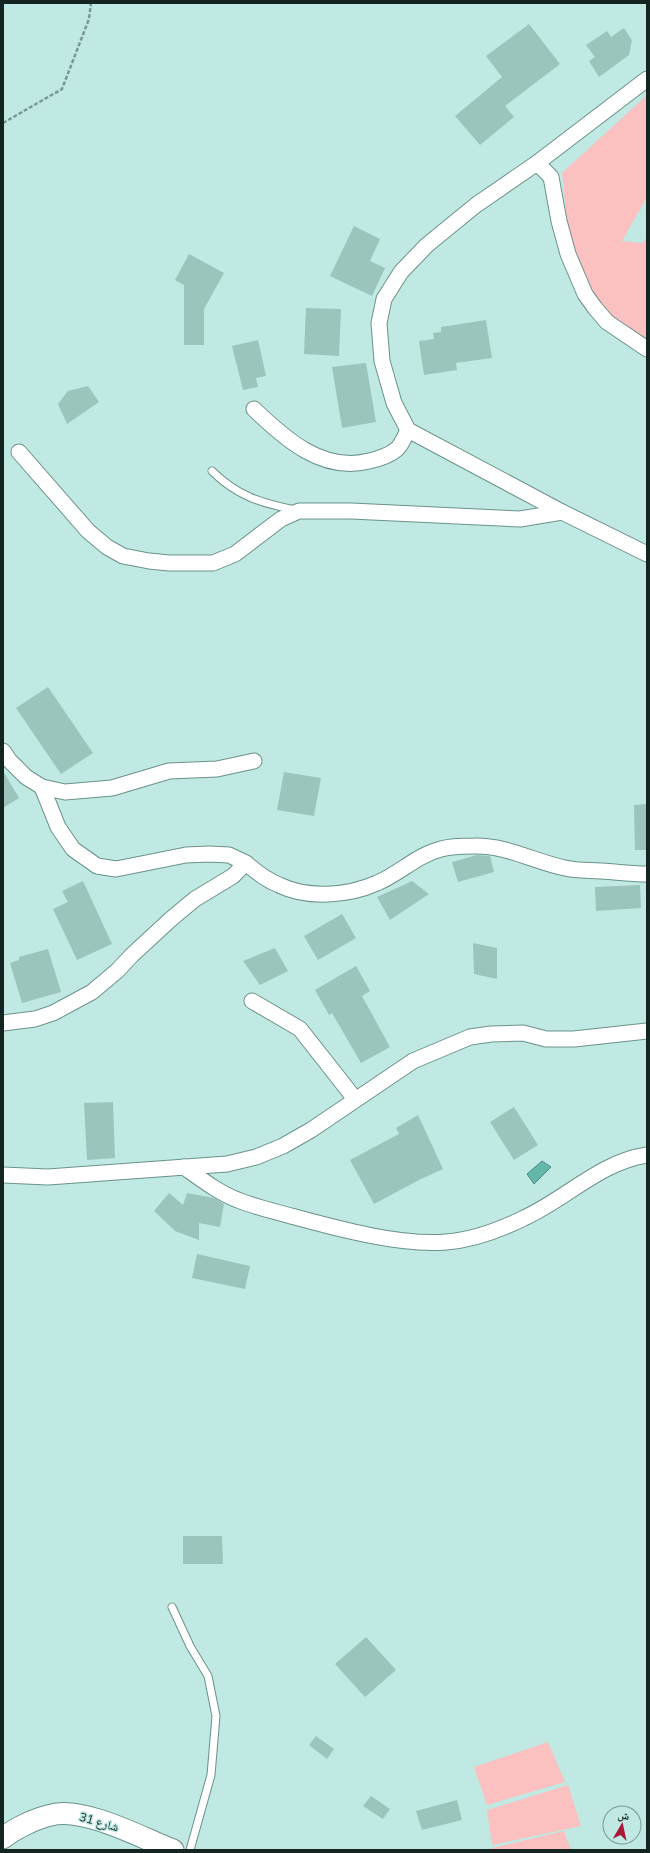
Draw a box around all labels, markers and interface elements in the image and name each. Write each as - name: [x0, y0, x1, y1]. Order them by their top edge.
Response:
- north arrow: [602, 1805, 642, 1845]
- text: ش: [617, 1807, 631, 1824]
- street label: شارع 31: [77, 1809, 121, 1835]

